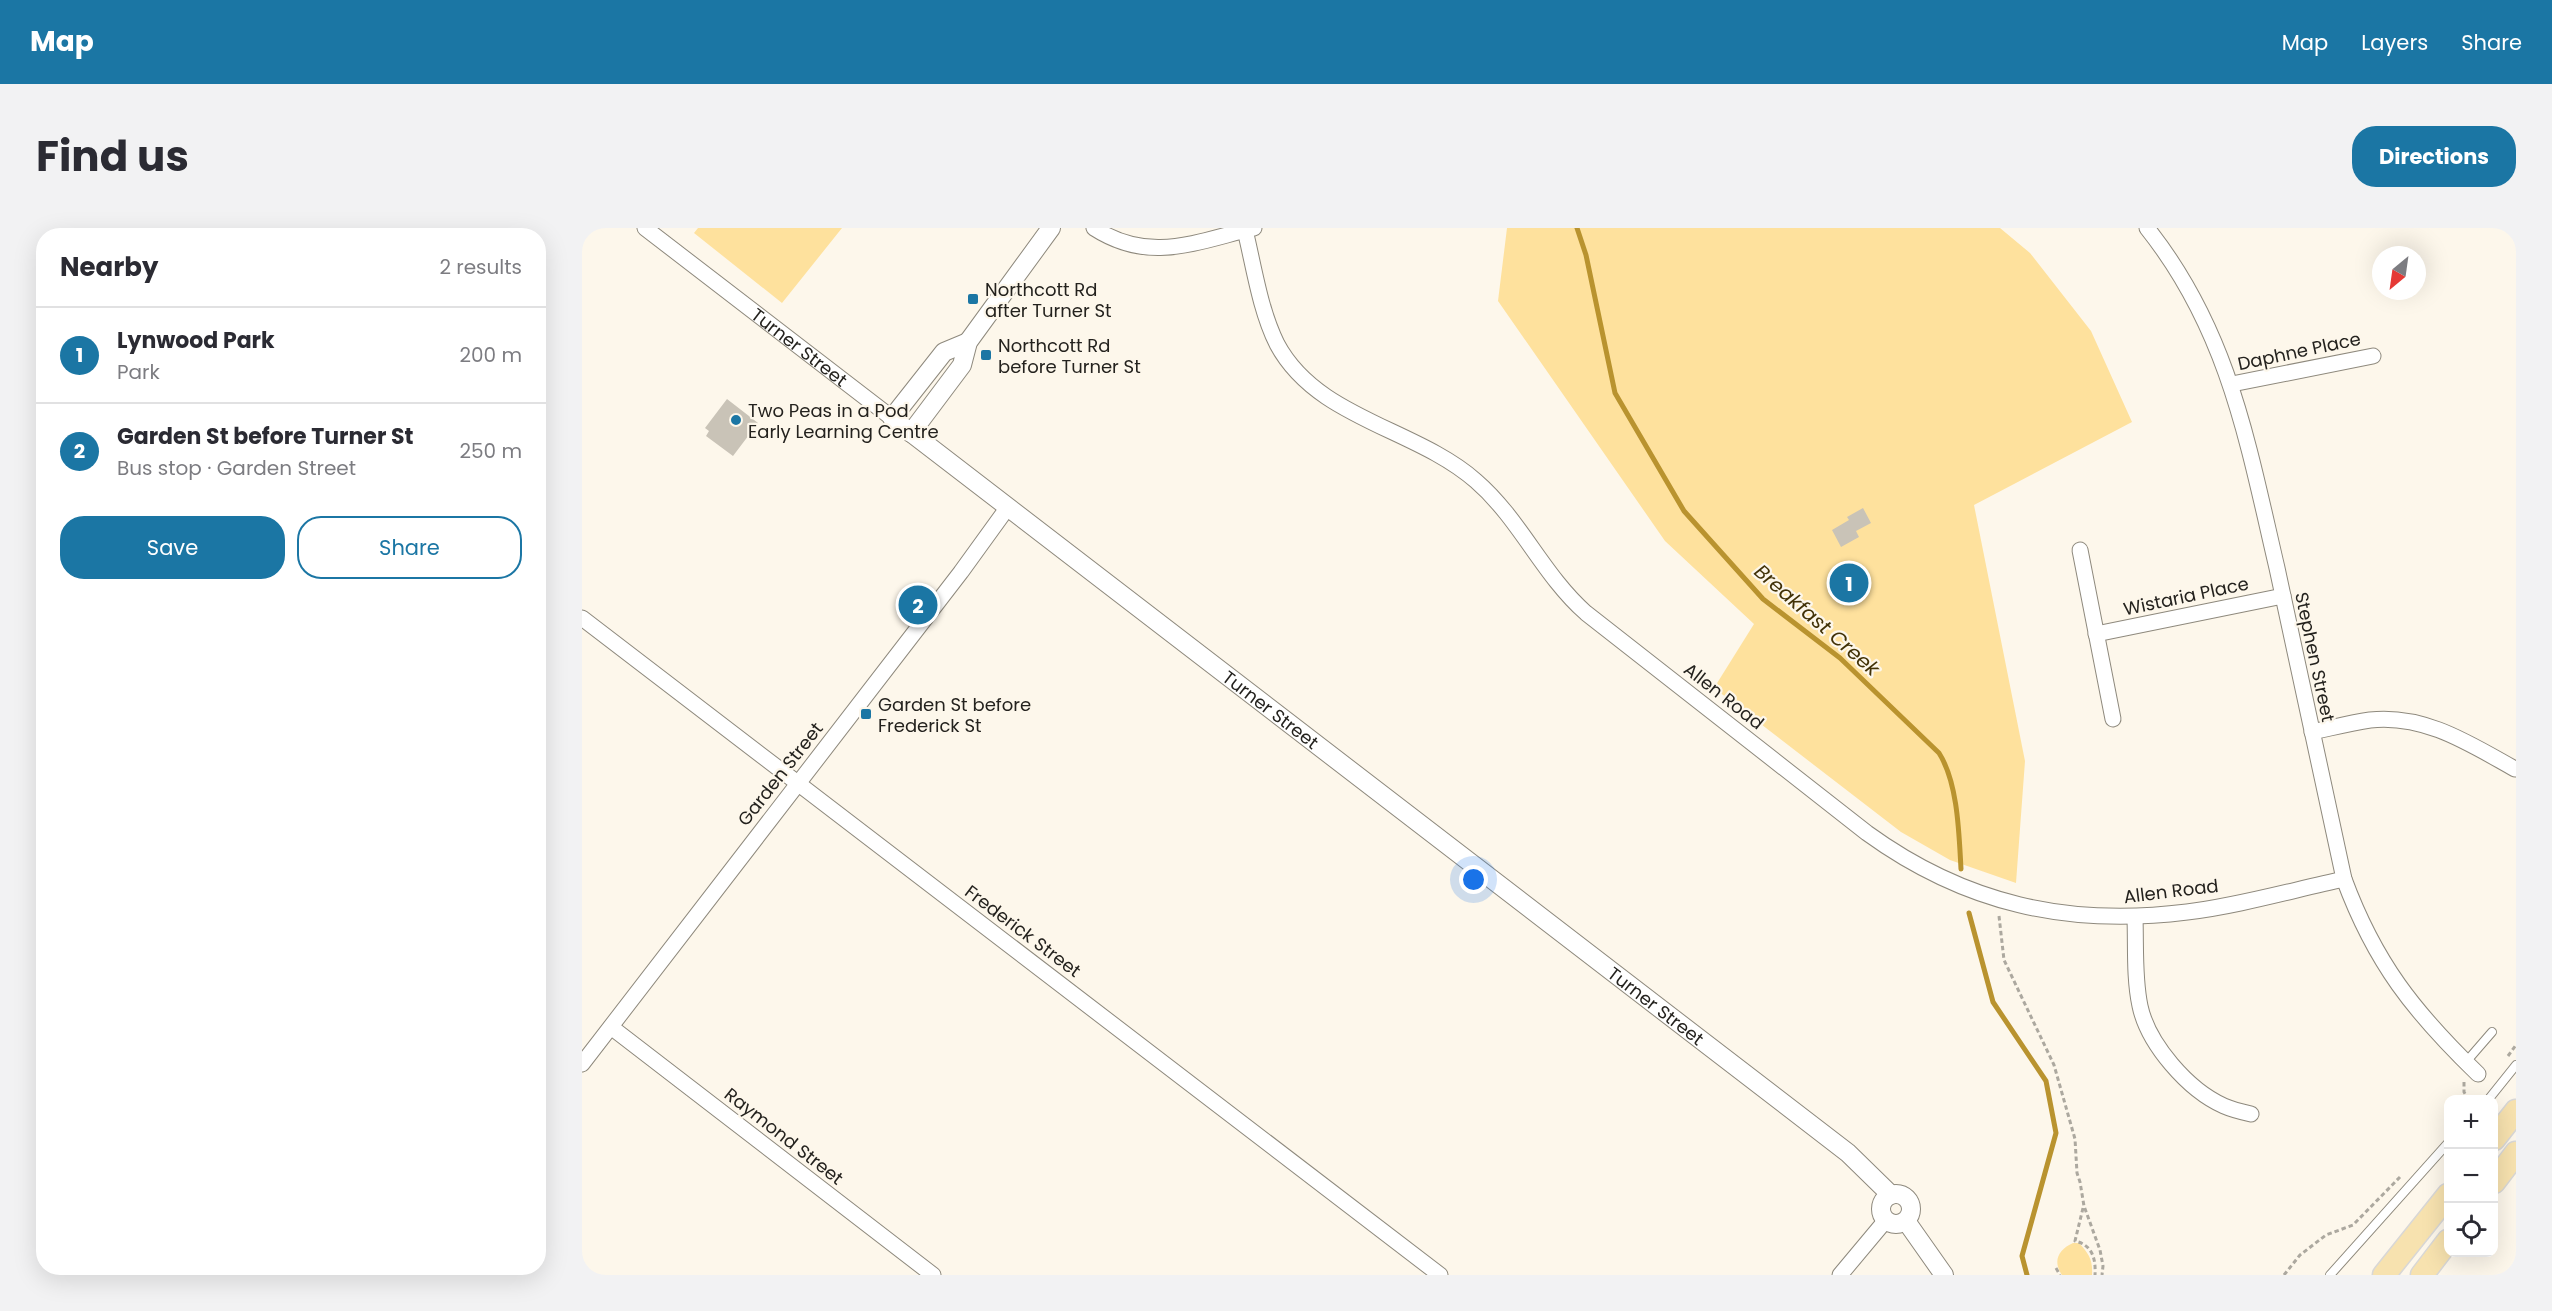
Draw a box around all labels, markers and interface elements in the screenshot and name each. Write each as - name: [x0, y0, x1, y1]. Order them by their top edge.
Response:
- text: Map: [30, 22, 94, 61]
- text: Map: [2282, 28, 2328, 57]
- text: Layers: [2361, 28, 2428, 57]
- text: Share: [2461, 28, 2522, 57]
- button: Directions: [2352, 126, 2516, 187]
- text: Find us: [36, 127, 189, 186]
- north arrow: [2372, 246, 2426, 300]
- text: Nearby: [60, 249, 158, 285]
- text: 2 results: [439, 253, 522, 281]
- place label: Northcott Rd after Turner St: [985, 277, 1112, 323]
- marker: Northcott Rd after Turner St: [966, 292, 980, 306]
- street label: Turner Street: [746, 302, 853, 392]
- text: Lynwood Park: [117, 325, 275, 356]
- street label: Daphne Place: [2235, 326, 2363, 376]
- place label: Northcott Rd before Turner St: [998, 333, 1141, 379]
- text: 1: [76, 341, 83, 369]
- text: 200 m: [459, 341, 522, 369]
- marker: Northcott Rd before Turner St: [979, 348, 993, 362]
- text: Park: [117, 358, 160, 386]
- place label: Two Peas in a Pod Early Learning Centre: [748, 398, 939, 444]
- marker: Two Peas in a Pod Early Learning Centre: [729, 413, 743, 427]
- text: Garden St before Turner St: [117, 421, 413, 452]
- text: 2: [74, 437, 85, 465]
- text: 250 m: [459, 437, 522, 465]
- text: Bus stop · Garden Street: [117, 454, 356, 482]
- button: Save: [60, 516, 285, 579]
- button: Share: [297, 516, 522, 579]
- water label: Breakfast Creek: [1748, 558, 1887, 683]
- pin: 1: [1830, 560, 1868, 606]
- street label: Wistaria Place: [2121, 571, 2251, 621]
- pin: 2: [898, 582, 938, 628]
- street label: Stephen Street: [2289, 590, 2341, 724]
- street label: Allen Road: [1679, 657, 1769, 735]
- street label: Turner Street: [1218, 664, 1324, 754]
- place label: Garden St before Frederick St: [878, 692, 1031, 738]
- marker: Garden St before Frederick St: [859, 707, 873, 721]
- street label: Garden Street: [732, 717, 828, 831]
- your location: [1459, 865, 1488, 894]
- street label: Allen Road: [2122, 873, 2220, 909]
- street label: Frederick Street: [960, 879, 1086, 983]
- street label: Turner Street: [1603, 961, 1709, 1051]
- street label: Raymond Street: [719, 1082, 849, 1190]
- map controls: [2444, 1095, 2498, 1257]
- button: +: [2444, 1095, 2498, 1149]
- button: −: [2444, 1149, 2498, 1203]
- button: locate: [2444, 1203, 2498, 1257]

